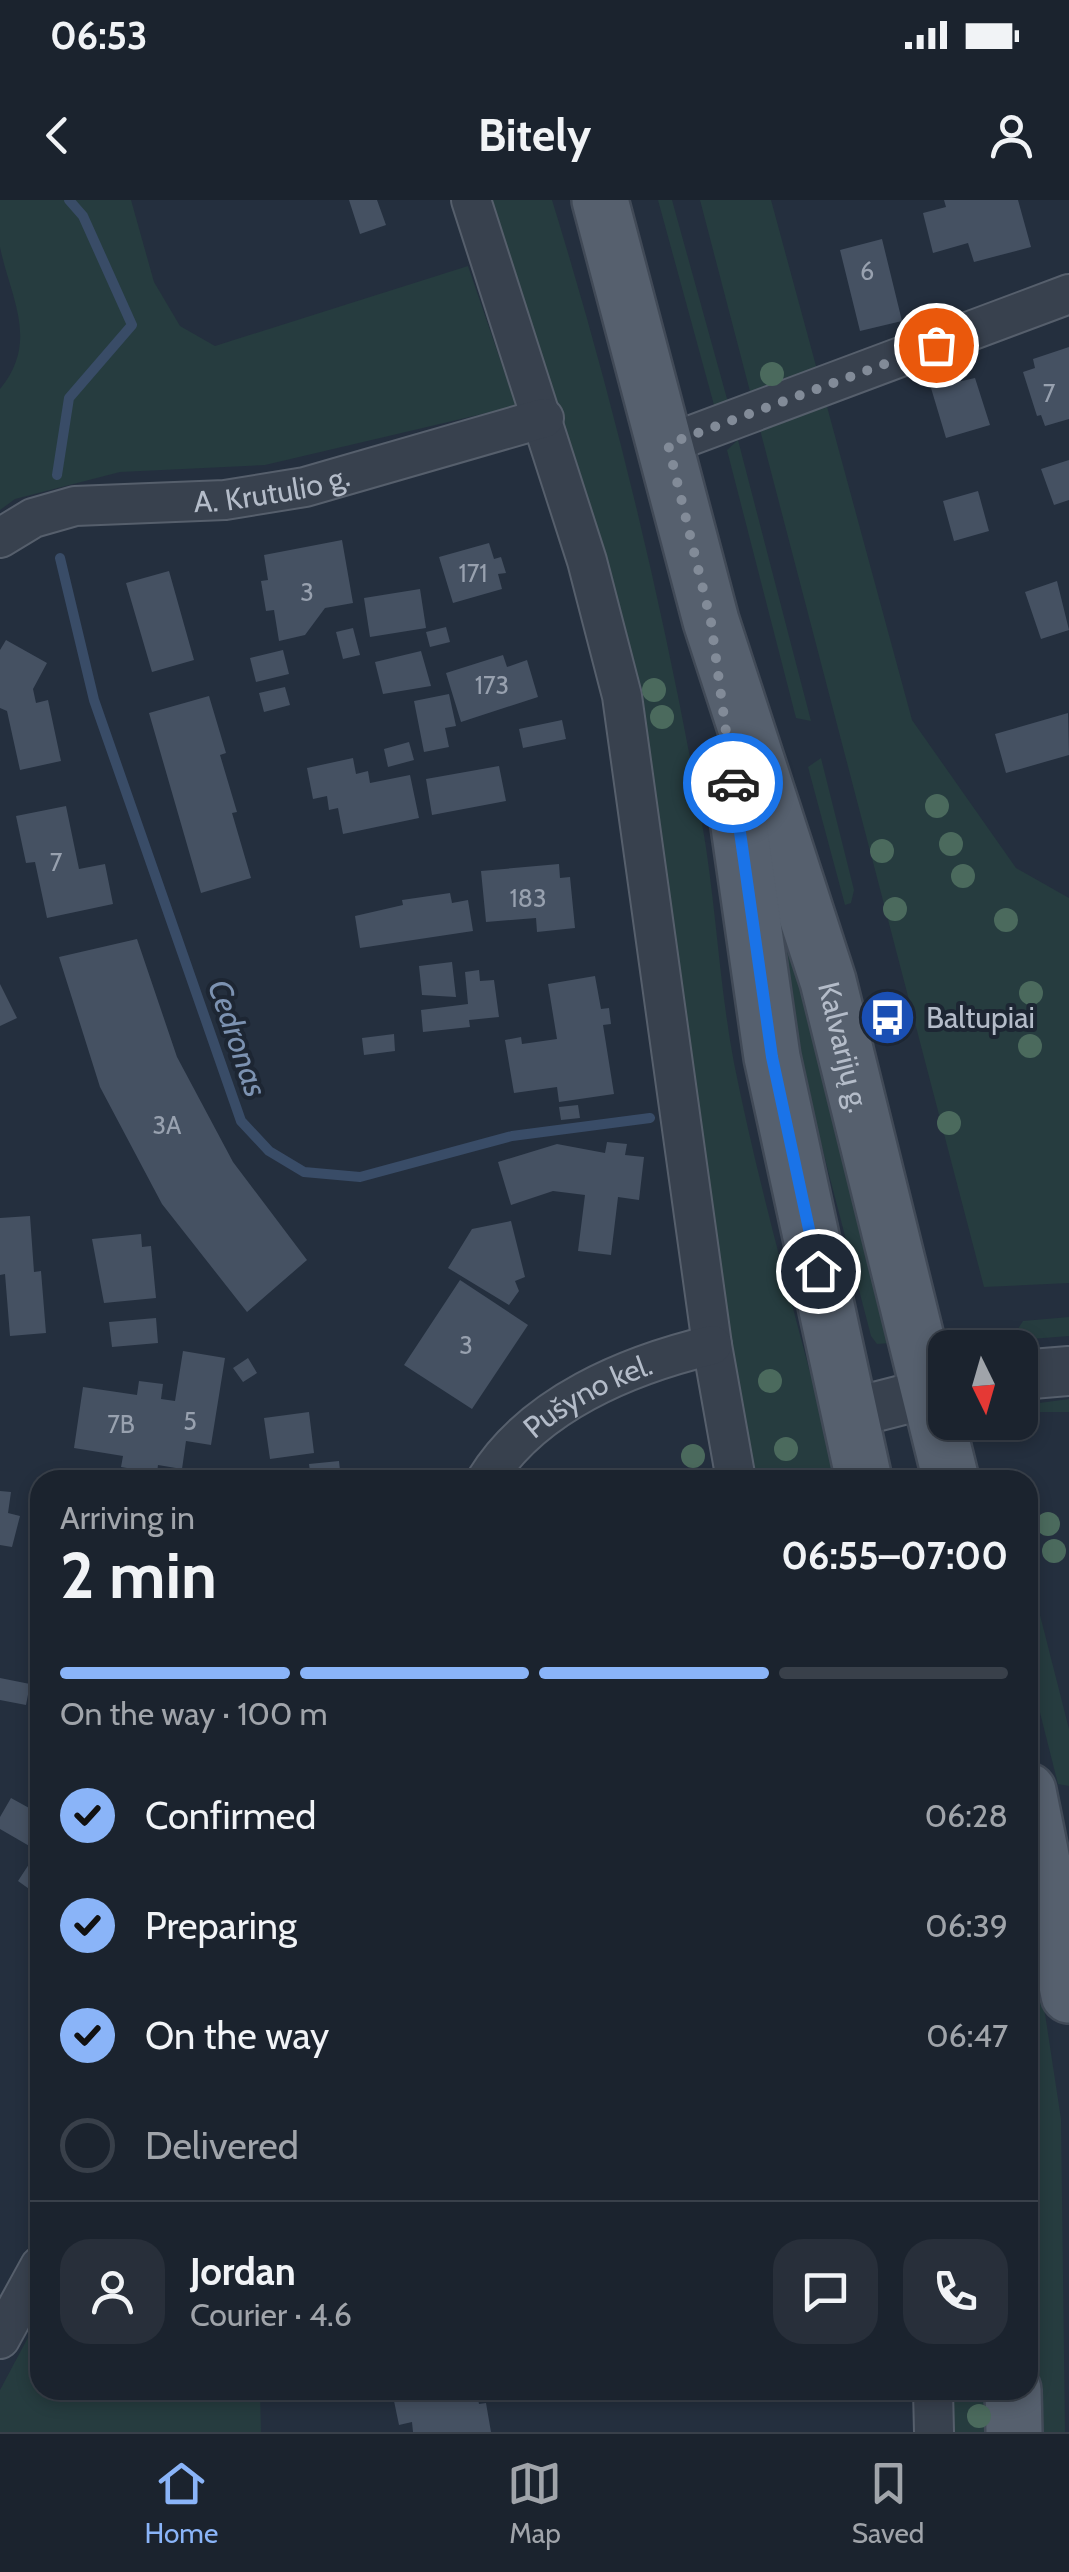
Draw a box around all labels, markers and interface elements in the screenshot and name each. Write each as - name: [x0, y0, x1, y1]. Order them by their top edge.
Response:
- text: 06:53: [50, 12, 148, 59]
- icon: back: [30, 108, 85, 163]
- text: Bitely: [478, 108, 591, 162]
- icon: person: [984, 108, 1039, 163]
- house number: 6: [860, 256, 874, 286]
- pin: [894, 303, 979, 388]
- icon: bag: [909, 318, 964, 373]
- house number: 7: [1043, 378, 1056, 408]
- street label: A. Krutulio g.: [193, 457, 354, 520]
- house number: 171: [459, 558, 487, 588]
- house number: 3: [300, 577, 314, 607]
- house number: 173: [475, 670, 509, 700]
- courier: [683, 733, 783, 833]
- icon: car: [706, 756, 761, 811]
- house number: 7: [50, 847, 63, 877]
- house number: 183: [510, 883, 546, 913]
- water label: Cedronas: [200, 974, 276, 1102]
- street label: Kalvarijų g.: [810, 978, 878, 1116]
- bus stop icon: Baltupiai: [857, 987, 917, 1047]
- place label: Baltupiai: [926, 999, 1035, 1036]
- house number: 3A: [153, 1110, 182, 1140]
- pin: [776, 1229, 861, 1314]
- icon: home: [791, 1244, 846, 1299]
- house number: 3: [459, 1330, 473, 1360]
- north arrow: [928, 1330, 1038, 1440]
- map controls: [928, 1330, 1038, 1440]
- street label: Pušyno kel.: [515, 1345, 657, 1445]
- house number: 5: [183, 1406, 197, 1436]
- house number: 7B: [107, 1409, 135, 1439]
- text: Arriving in: [60, 1498, 195, 1537]
- text: 06:55–07:00: [781, 1532, 1008, 1579]
- text: 2 min: [60, 1535, 217, 1614]
- text: On the way · 100 m: [60, 1694, 328, 1733]
- icon: check: [60, 1788, 115, 1843]
- text: Confirmed: [145, 1792, 316, 1839]
- text: 06:28: [925, 1796, 1008, 1835]
- icon: check: [60, 1898, 115, 1953]
- text: Preparing: [145, 1902, 297, 1949]
- text: 06:39: [925, 1906, 1008, 1945]
- icon: check: [60, 2008, 115, 2063]
- text: On the way: [145, 2012, 329, 2059]
- text: 06:47: [926, 2016, 1008, 2055]
- text: Delivered: [145, 2122, 299, 2169]
- button: person: [60, 2239, 165, 2344]
- button: chat: [773, 2239, 878, 2344]
- button: phone: [903, 2239, 1008, 2344]
- text: Jordan: [190, 2248, 296, 2295]
- text: Courier · 4.6: [190, 2295, 352, 2334]
- tab: Home: [145, 2456, 218, 2550]
- tab: Map: [507, 2456, 562, 2550]
- tab: Saved: [852, 2456, 924, 2550]

